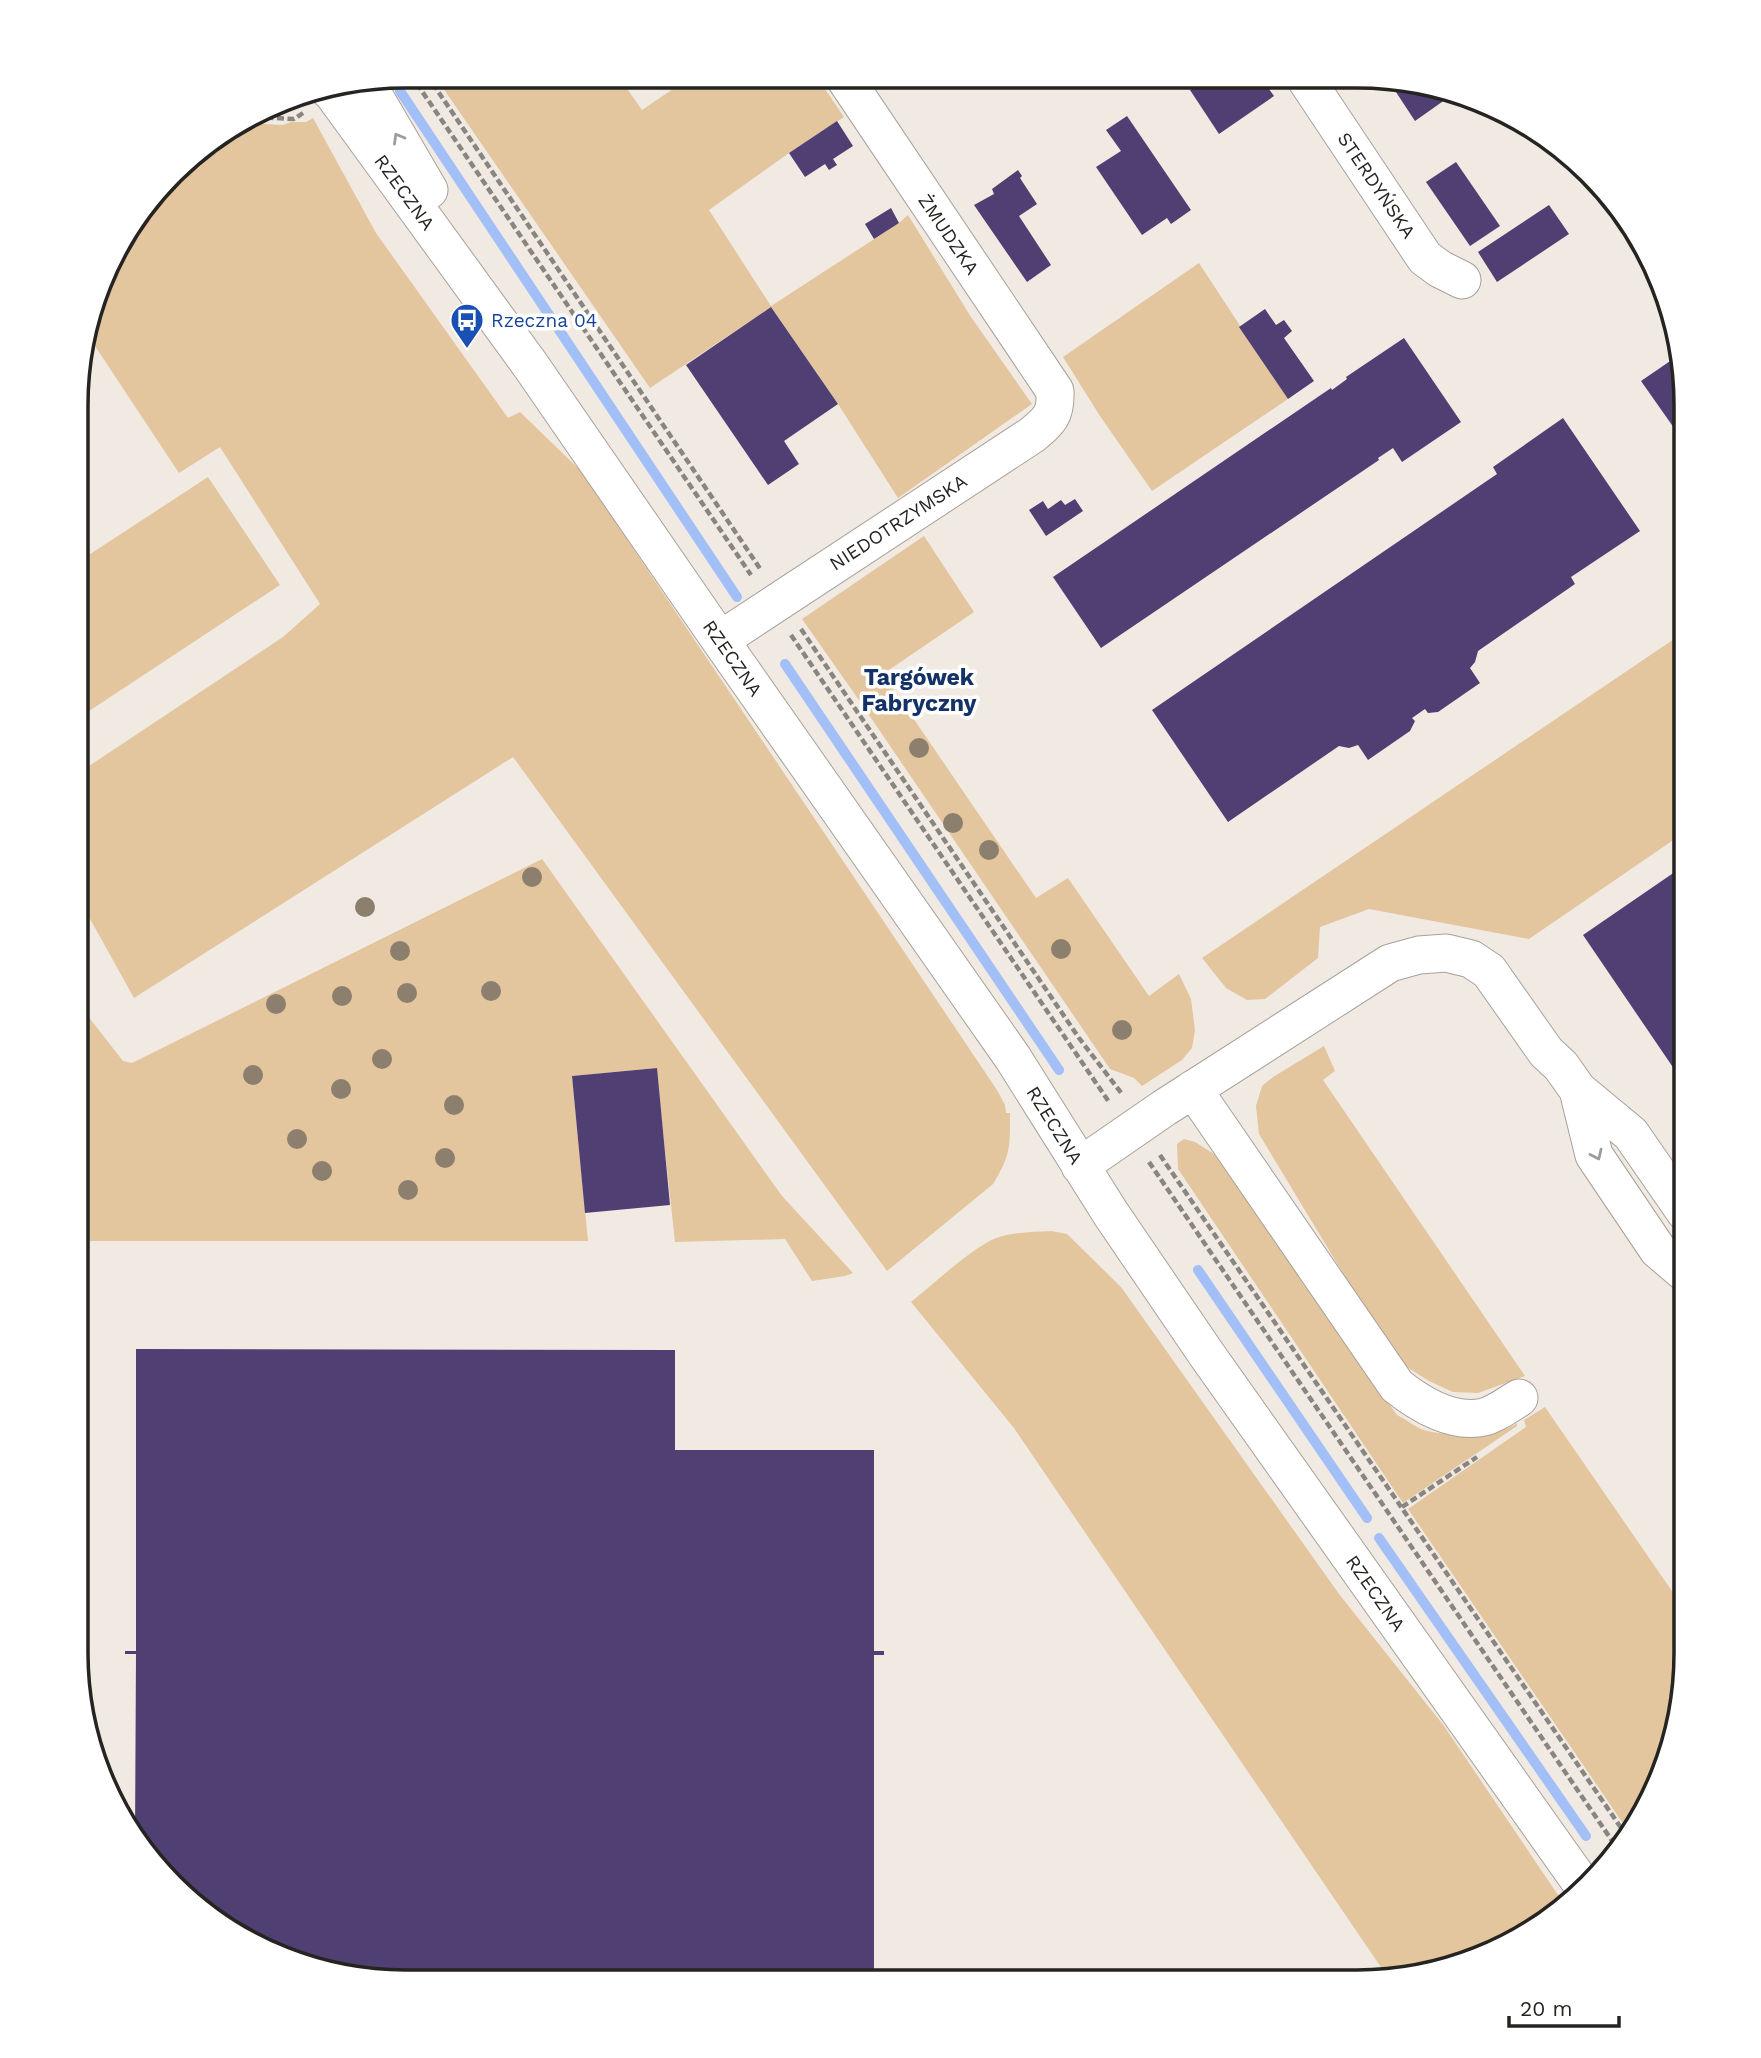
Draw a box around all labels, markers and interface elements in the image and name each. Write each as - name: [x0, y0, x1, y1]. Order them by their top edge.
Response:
- street label: STERDYŃSKA: [1333, 128, 1421, 243]
- one-way arrow: [394, 132, 407, 145]
- street label: RZECZNA: [369, 150, 440, 235]
- street label: ŻMUDZKA: [913, 190, 984, 279]
- bus stop icon: Rzeczna 04: [448, 301, 486, 350]
- place label: Rzeczna 04: [491, 309, 597, 332]
- street label: NIEDOTRZYMSKA: [825, 469, 972, 575]
- street label: RZECZNA: [698, 616, 767, 701]
- district label: Targówek Fabryczny: [861, 664, 977, 717]
- street label: RZECZNA: [1022, 1082, 1088, 1169]
- one-way arrow: [1589, 1148, 1603, 1160]
- street label: RZECZNA: [1341, 1551, 1410, 1636]
- scale bar: [1509, 1984, 1619, 2028]
- text: 20 m: [1520, 1996, 1572, 2021]

